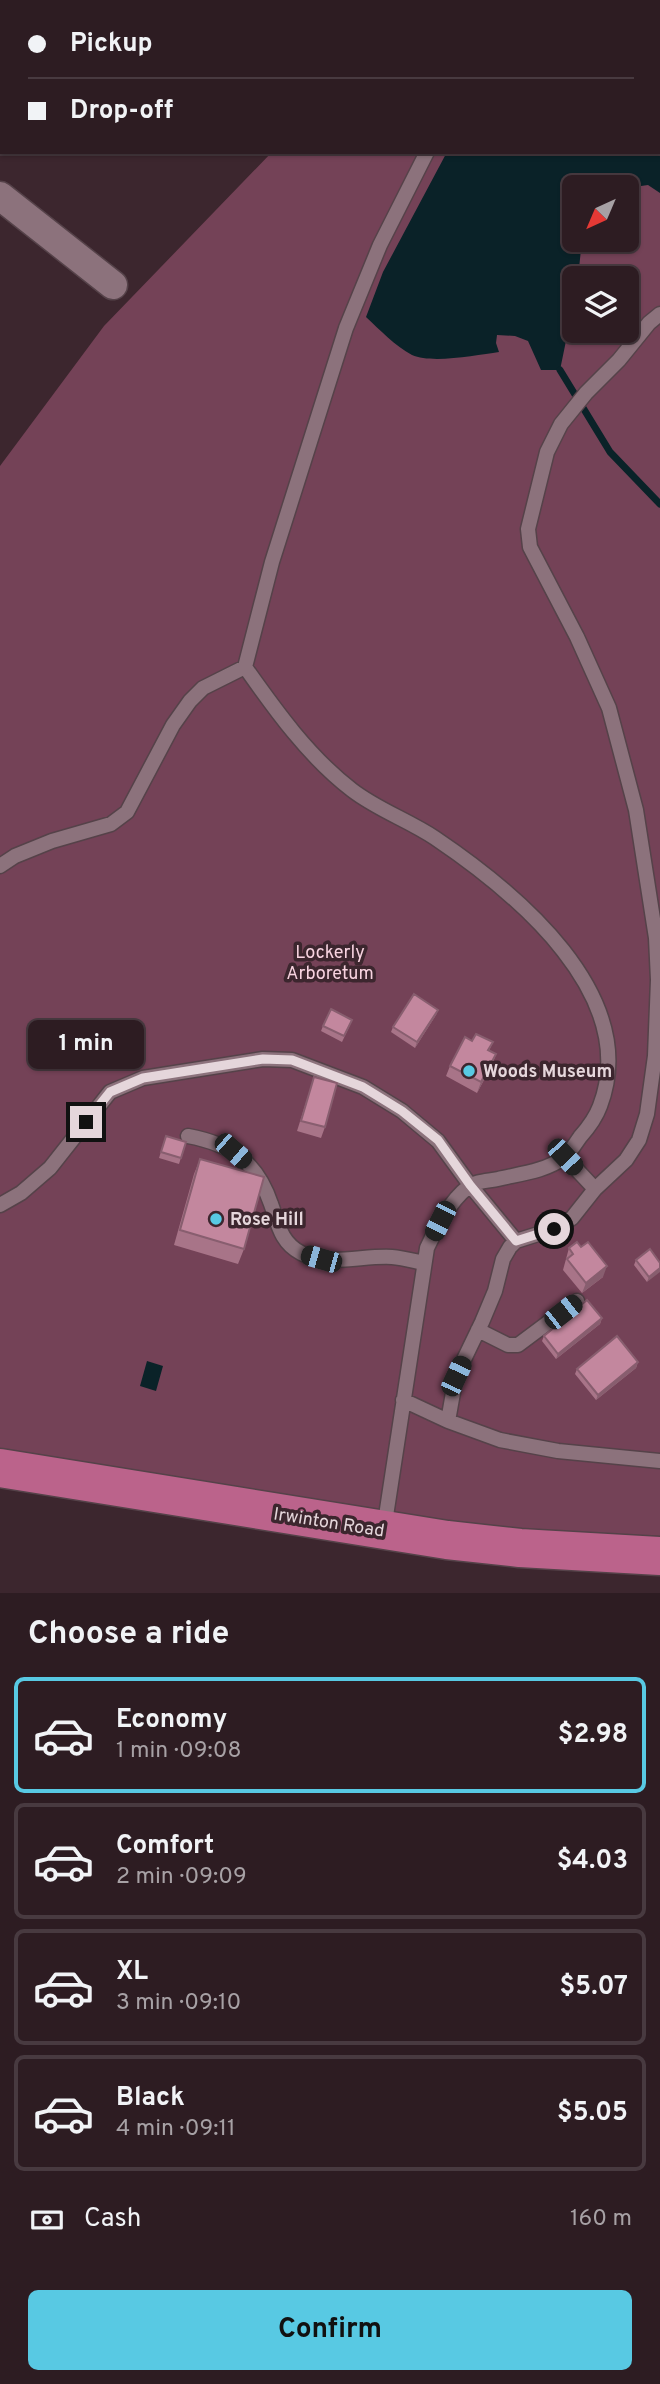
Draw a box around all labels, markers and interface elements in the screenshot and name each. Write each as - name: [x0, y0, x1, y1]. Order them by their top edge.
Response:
- text: Pickup: [70, 28, 153, 61]
- text: Drop-off: [70, 95, 173, 128]
- north arrow: [562, 175, 639, 252]
- map controls: [562, 175, 639, 343]
- button: layers: [562, 266, 639, 343]
- park label: Lockerly Arboretum: [286, 942, 374, 986]
- callout: 1 min: [28, 1020, 144, 1070]
- text: 1 min: [58, 1030, 114, 1059]
- place label: Woods Museum: [483, 1061, 612, 1084]
- marker: Woods Museum: [461, 1063, 477, 1079]
- route end: [70, 1106, 102, 1138]
- car: [211, 1129, 256, 1173]
- car: [543, 1134, 588, 1180]
- car: [422, 1198, 459, 1244]
- place label: Rose Hill: [230, 1209, 304, 1232]
- marker: Rose Hill: [208, 1211, 224, 1227]
- route start: [538, 1213, 570, 1245]
- car: [298, 1243, 345, 1275]
- car: [540, 1291, 587, 1333]
- car: [438, 1353, 475, 1399]
- street label: Irwinton Road: [272, 1503, 386, 1544]
- text: Choose a ride: [28, 1615, 229, 1655]
- icon: car: [32, 1704, 95, 1767]
- text: Economy: [116, 1704, 227, 1737]
- text: $2.98: [558, 1719, 628, 1752]
- text: 1 min · 09:08: [116, 1737, 242, 1766]
- icon: car: [32, 1830, 95, 1893]
- text: Comfort: [116, 1830, 214, 1863]
- text: $4.03: [557, 1845, 628, 1878]
- text: 2 min · 09:09: [116, 1863, 247, 1892]
- icon: car: [32, 1956, 95, 2019]
- text: XL: [116, 1956, 148, 1989]
- text: $5.07: [560, 1971, 628, 2004]
- text: 3 min · 09:10: [116, 1989, 241, 2018]
- icon: car: [32, 2082, 95, 2145]
- text: Black: [116, 2082, 185, 2115]
- text: $5.05: [557, 2097, 628, 2130]
- text: 4 min · 09:11: [116, 2115, 236, 2144]
- icon: cash: [28, 2201, 66, 2239]
- text: Cash: [84, 2203, 141, 2236]
- text: 160 m: [570, 2205, 632, 2234]
- button: Confirm: [28, 2290, 632, 2370]

